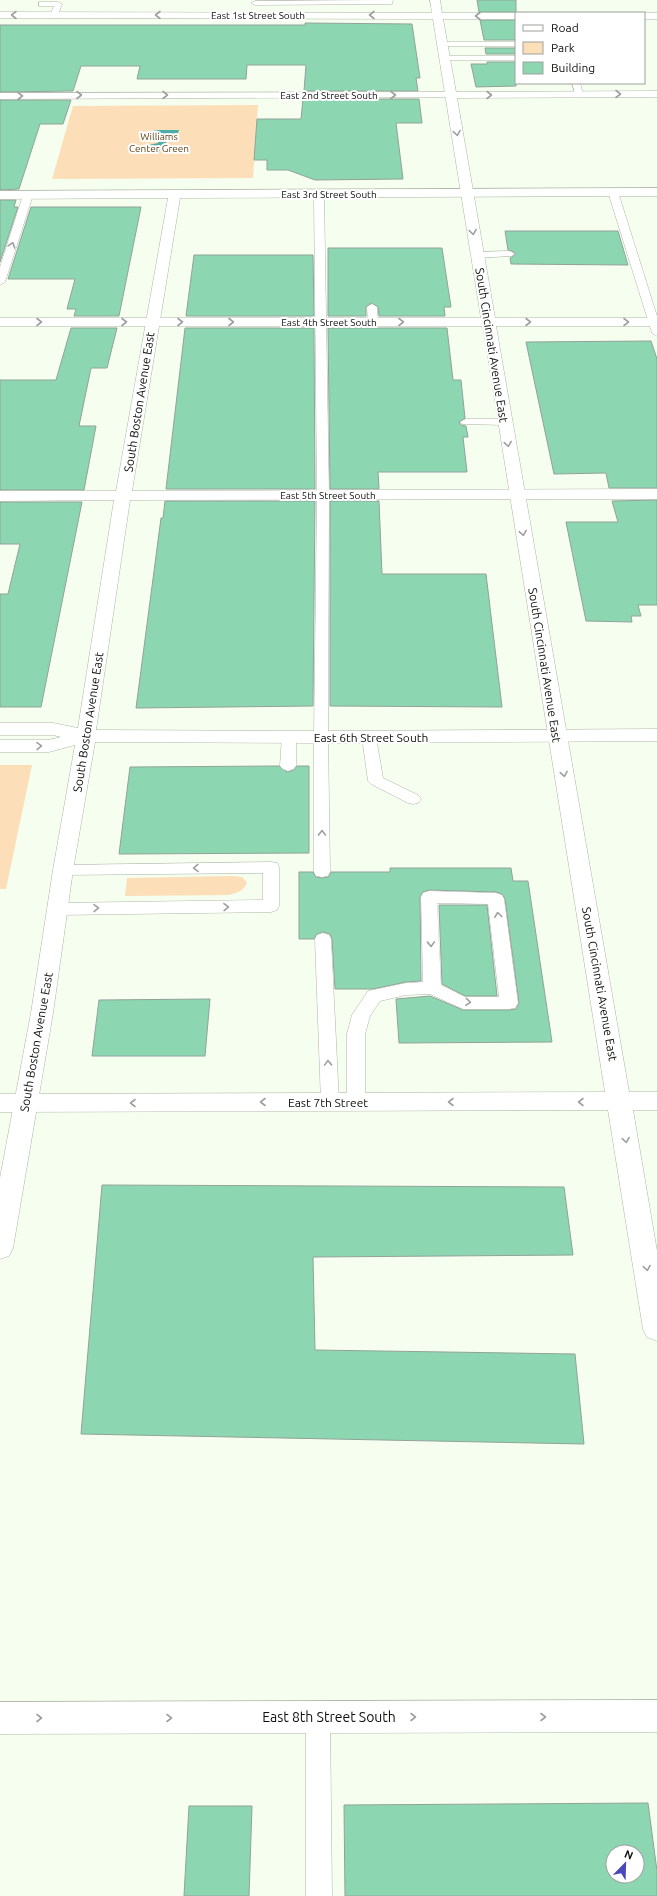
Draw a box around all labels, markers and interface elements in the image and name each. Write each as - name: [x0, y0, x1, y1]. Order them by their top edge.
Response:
- street label: East 1st Street South: [211, 10, 305, 21]
- one-way arrow: [11, 11, 17, 19]
- one-way arrow: [155, 11, 161, 19]
- one-way arrow: [369, 11, 375, 19]
- one-way arrow: [475, 12, 481, 20]
- legend: [515, 12, 645, 84]
- text: Road: [551, 21, 579, 34]
- text: Park: [551, 41, 575, 54]
- text: Building: [551, 61, 595, 74]
- street label: East 2nd Street South: [280, 90, 378, 101]
- one-way arrow: [615, 90, 621, 98]
- one-way arrow: [76, 91, 82, 99]
- one-way arrow: [162, 91, 168, 99]
- one-way arrow: [390, 91, 396, 99]
- one-way arrow: [486, 91, 492, 99]
- one-way arrow: [17, 92, 23, 100]
- one-way arrow: [452, 130, 461, 136]
- park label: Williams Center Green: [129, 131, 189, 154]
- street label: East 3rd Street South: [281, 189, 377, 200]
- one-way arrow: [468, 229, 477, 235]
- one-way arrow: [7, 242, 16, 249]
- street label: South Cincinnati Avenue East: [473, 267, 511, 424]
- street label: East 4th Street South: [281, 317, 377, 328]
- one-way arrow: [36, 318, 42, 326]
- one-way arrow: [121, 318, 127, 326]
- one-way arrow: [177, 318, 183, 326]
- one-way arrow: [228, 318, 234, 326]
- one-way arrow: [398, 318, 404, 326]
- one-way arrow: [525, 318, 531, 326]
- one-way arrow: [623, 318, 629, 326]
- street label: South Boston Avenue East: [122, 331, 157, 473]
- one-way arrow: [503, 441, 512, 447]
- street label: East 5th Street South: [280, 490, 376, 501]
- one-way arrow: [518, 530, 527, 536]
- street label: South Cincinnati Avenue East: [526, 587, 564, 744]
- street label: South Boston Avenue East: [71, 651, 106, 793]
- street label: East 6th Street South: [314, 731, 428, 744]
- one-way arrow: [36, 742, 42, 750]
- one-way arrow: [559, 771, 567, 777]
- one-way arrow: [318, 830, 326, 836]
- one-way arrow: [193, 864, 199, 872]
- one-way arrow: [223, 903, 229, 911]
- one-way arrow: [93, 904, 99, 912]
- street label: South Cincinnati Avenue East: [580, 906, 620, 1062]
- one-way arrow: [494, 912, 503, 918]
- one-way arrow: [426, 941, 435, 947]
- street label: South Boston Avenue East: [17, 971, 55, 1113]
- one-way arrow: [464, 998, 471, 1007]
- one-way arrow: [324, 1060, 332, 1066]
- street label: East 7th Street: [288, 1096, 368, 1109]
- one-way arrow: [260, 1098, 266, 1106]
- one-way arrow: [448, 1098, 454, 1106]
- one-way arrow: [578, 1098, 584, 1106]
- one-way arrow: [130, 1099, 136, 1107]
- one-way arrow: [621, 1137, 630, 1143]
- one-way arrow: [642, 1265, 651, 1271]
- street label: East 8th Street South: [262, 1709, 396, 1725]
- one-way arrow: [410, 1713, 416, 1721]
- one-way arrow: [540, 1713, 546, 1721]
- one-way arrow: [36, 1714, 42, 1722]
- one-way arrow: [166, 1714, 172, 1722]
- north arrow: [605, 1844, 645, 1884]
- text: N: [623, 1848, 635, 1862]

